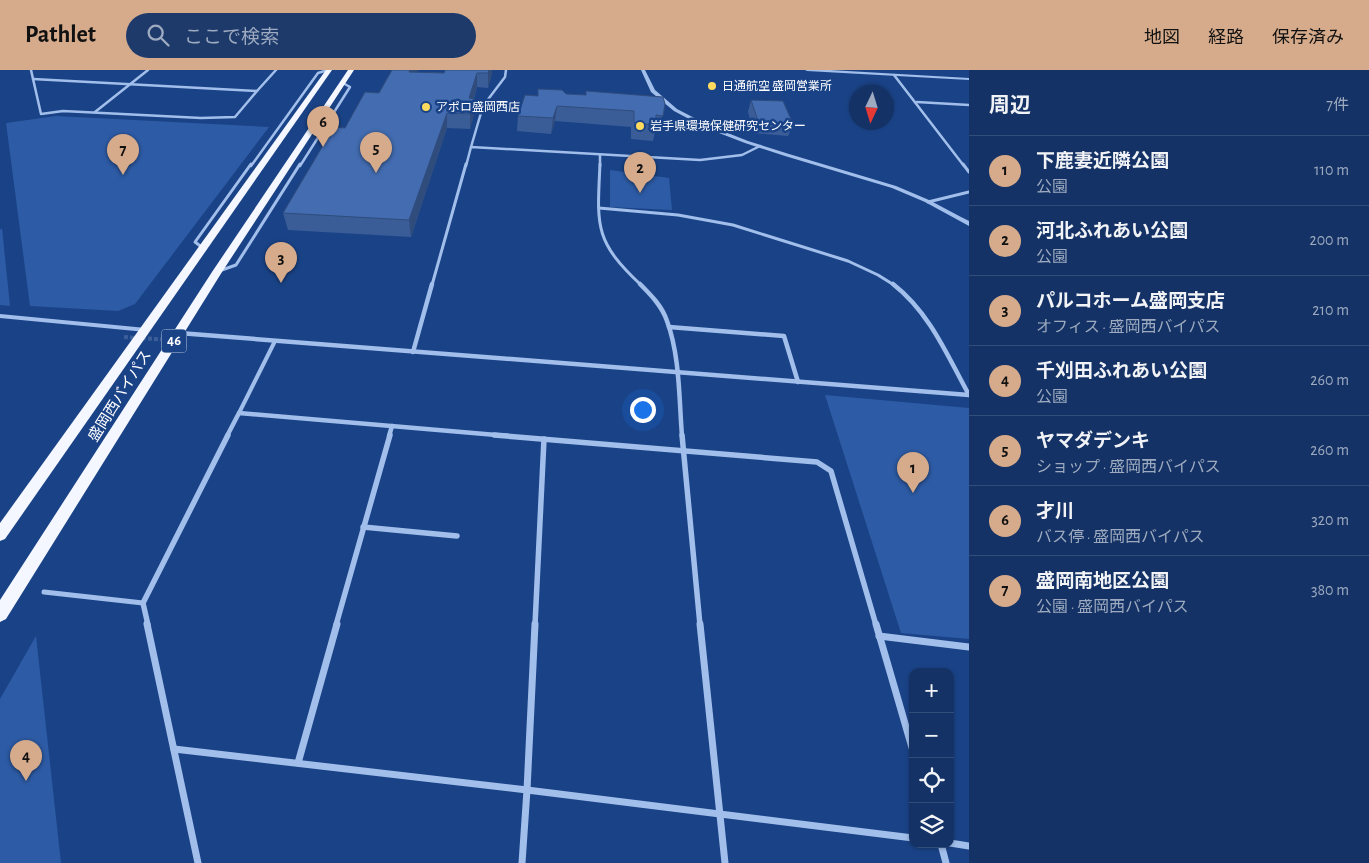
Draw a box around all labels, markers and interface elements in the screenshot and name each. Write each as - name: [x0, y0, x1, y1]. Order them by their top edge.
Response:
- search box: [126, 13, 476, 58]
- icon: search: [144, 21, 172, 49]
- text: Pathlet: [25, 23, 96, 47]
- text: ここで検索: [184, 28, 279, 47]
- text: 地図: [1144, 29, 1180, 47]
- text: 経路: [1208, 29, 1244, 47]
- text: 保存済み: [1272, 29, 1344, 47]
- place label: 日通航空 盛岡営業所: [722, 79, 832, 92]
- marker: 日通航空 盛岡営業所: [706, 80, 718, 92]
- north arrow: [849, 85, 894, 130]
- text: 周辺: [989, 95, 1031, 116]
- text: 7件: [1326, 97, 1349, 113]
- place label: アポロ盛岡西店: [436, 100, 520, 113]
- marker: アポロ盛岡西店: [420, 101, 432, 113]
- pin: 6: [307, 106, 339, 147]
- place label: 岩手県環境保健研究センター: [650, 119, 806, 132]
- marker: 岩手県環境保健研究センター: [634, 120, 646, 132]
- pin: 5: [360, 132, 392, 173]
- pin: 7: [107, 134, 139, 175]
- pin: 2: [624, 152, 656, 193]
- text: 下鹿妻近隣公園: [1036, 152, 1169, 171]
- text: 1: [1002, 162, 1008, 178]
- text: 110 m: [1314, 162, 1349, 178]
- text: 公園: [1036, 179, 1068, 195]
- text: 河北ふれあい公園: [1036, 222, 1188, 241]
- text: 2: [1001, 232, 1009, 248]
- text: 200 m: [1309, 232, 1349, 248]
- pin: 3: [265, 242, 297, 283]
- text: 公園: [1036, 249, 1068, 265]
- text: パルコホーム盛岡支店: [1036, 292, 1225, 311]
- text: 3: [1002, 302, 1008, 318]
- text: 210 m: [1312, 302, 1349, 318]
- text: オフィス · 盛岡西バイパス: [1036, 319, 1220, 335]
- road number: 46: [162, 330, 186, 352]
- street label: 盛岡西バイパス: [84, 347, 154, 444]
- text: 千刈田ふれあい公園: [1036, 362, 1207, 381]
- text: 4: [1001, 372, 1009, 388]
- text: 260 m: [1310, 372, 1349, 388]
- text: 公園: [1036, 389, 1068, 405]
- your location: [630, 397, 656, 423]
- text: ヤマダデンキ: [1036, 432, 1150, 451]
- text: 5: [1002, 442, 1008, 458]
- text: 260 m: [1310, 442, 1349, 458]
- pin: 1: [897, 452, 929, 493]
- text: ショップ · 盛岡西バイパス: [1036, 459, 1221, 475]
- text: 才川: [1036, 502, 1074, 521]
- text: 6: [1001, 512, 1009, 528]
- text: 320 m: [1311, 512, 1349, 528]
- text: バス停 · 盛岡西バイパス: [1036, 529, 1205, 545]
- text: 盛岡南地区公園: [1036, 572, 1169, 591]
- text: 7: [1002, 582, 1008, 598]
- text: 380 m: [1311, 582, 1349, 598]
- text: 公園 · 盛岡西バイパス: [1036, 599, 1189, 615]
- map controls: [909, 668, 954, 848]
- button: +: [909, 668, 954, 713]
- button: −: [909, 713, 954, 758]
- pin: 4: [10, 740, 42, 781]
- button: locate: [909, 758, 954, 803]
- button: layers: [909, 803, 954, 848]

